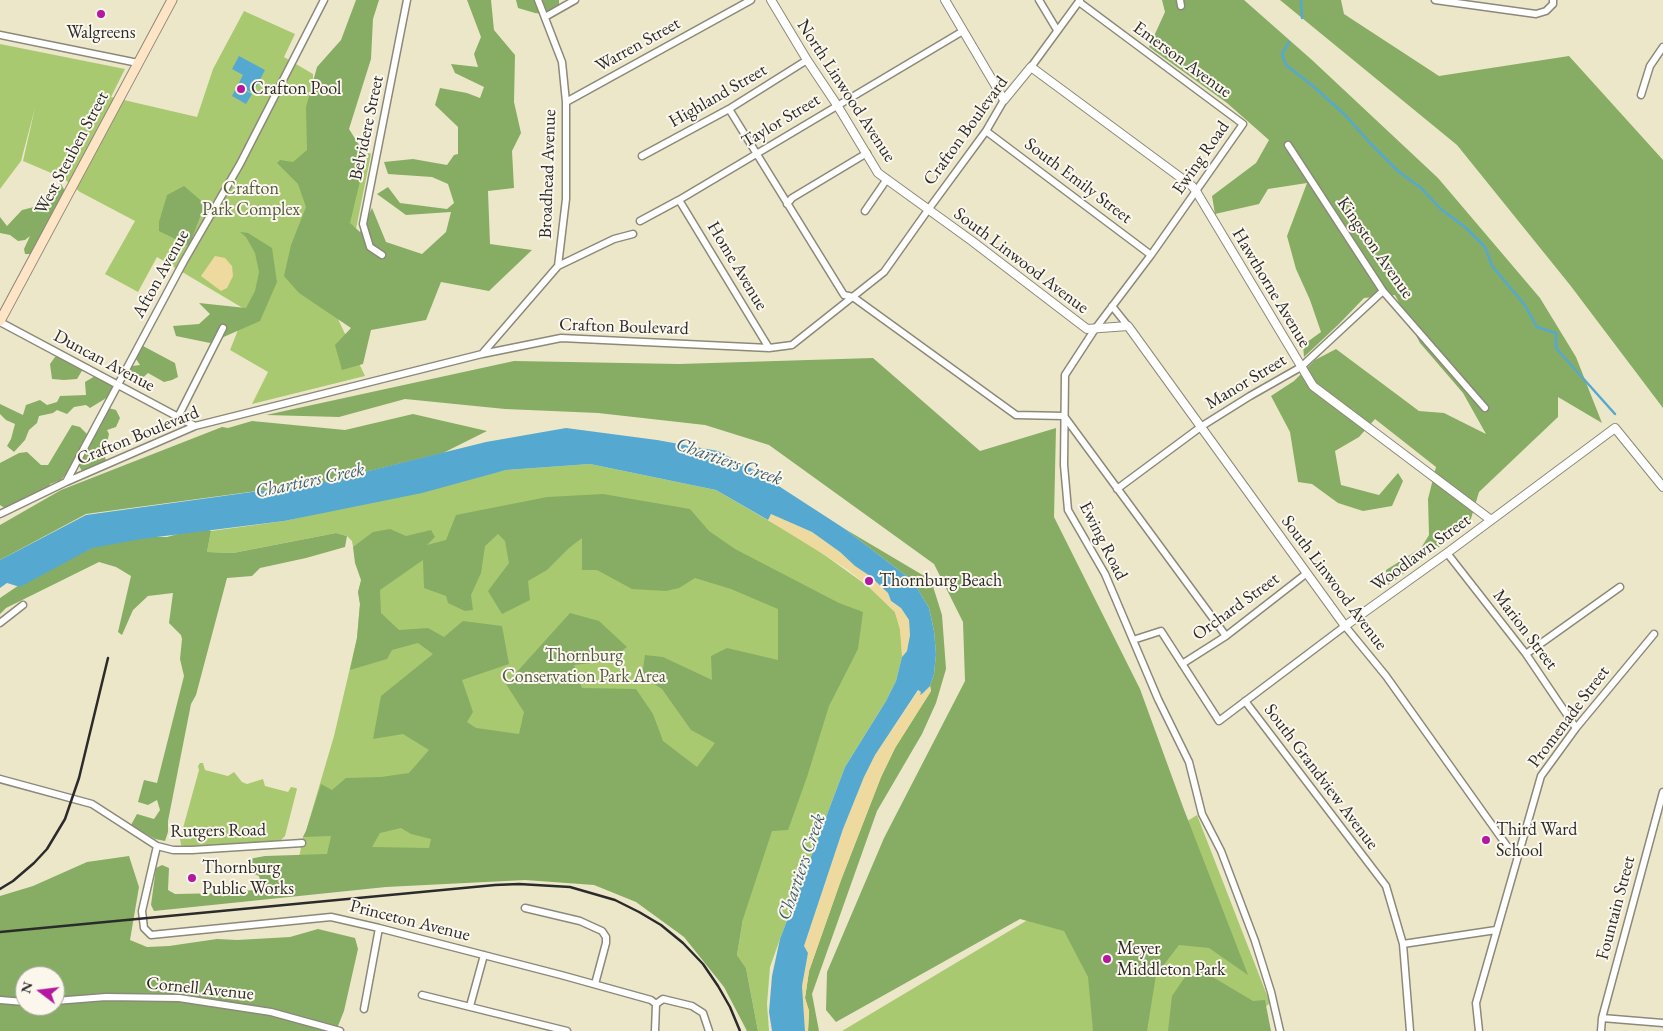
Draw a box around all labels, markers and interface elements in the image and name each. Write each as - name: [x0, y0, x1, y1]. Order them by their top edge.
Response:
- marker: Walgreens: [95, 8, 107, 20]
- street label: Warren Street: [592, 13, 684, 77]
- street label: North Linwood Avenue: [792, 16, 900, 166]
- street label: Emerson Avenue: [1128, 17, 1236, 103]
- place label: Walgreens: [66, 22, 136, 44]
- street label: Highland Street: [665, 59, 771, 133]
- street label: Crafton Boulevard: [919, 72, 1013, 190]
- street label: Belvidere Street: [345, 74, 389, 182]
- place label: Crafton Pool: [251, 78, 341, 100]
- marker: Crafton Pool: [235, 83, 247, 95]
- street label: West Steuben Street: [30, 88, 114, 218]
- street label: Taylor Street: [738, 89, 824, 153]
- street label: Broadhead Avenue: [535, 109, 561, 239]
- street label: Ewing Road: [1168, 117, 1234, 199]
- street label: South Emily Street: [1020, 133, 1136, 229]
- park label: Crafton Park Complex: [202, 178, 300, 220]
- street label: Kingston Avenue: [1332, 193, 1418, 303]
- street label: South Linwood Avenue: [949, 203, 1093, 319]
- street label: Home Avenue: [702, 218, 772, 314]
- street label: Hawthorne Avenue: [1227, 224, 1315, 352]
- street label: Afton Avenue: [128, 226, 194, 322]
- street label: Crafton Boulevard: [559, 314, 689, 340]
- street label: Duncan Avenue: [50, 325, 158, 397]
- street label: Manor Street: [1202, 349, 1290, 415]
- street label: Crafton Boulevard: [74, 402, 202, 470]
- water label: Chartiers Creek: [673, 433, 785, 491]
- water label: Chartiers Creek: [253, 458, 367, 504]
- street label: Ewing Road: [1074, 498, 1132, 584]
- street label: Woodlawn Street: [1367, 510, 1475, 596]
- street label: South Linwood Avenue: [1276, 511, 1392, 655]
- street label: Orchard Street: [1188, 568, 1284, 646]
- place label: Thornburg Beach: [879, 570, 1002, 592]
- marker: Thornburg Beach: [863, 575, 875, 587]
- street label: Marion Street: [1488, 586, 1562, 674]
- park label: Thornburg Conservation Park Area: [502, 645, 666, 688]
- street label: Promenade Street: [1524, 662, 1614, 772]
- street label: South Grandview Avenue: [1259, 700, 1383, 854]
- water label: Chartiers Creek: [773, 811, 831, 923]
- street label: Rutgers Road: [170, 819, 266, 843]
- place label: Third Ward School: [1496, 819, 1577, 862]
- marker: Third Ward School: [1480, 834, 1492, 846]
- street label: Fountain Street: [1592, 854, 1640, 962]
- place label: Thornburg Public Works: [202, 857, 294, 900]
- marker: Thornburg Public Works: [186, 872, 198, 884]
- street label: Princeton Avenue: [348, 896, 472, 946]
- place label: Meyer Middleton Park: [1117, 938, 1226, 981]
- marker: Meyer Middleton Park: [1101, 953, 1113, 965]
- north arrow: [15, 966, 65, 1016]
- street label: Cornell Avenue: [145, 973, 255, 1005]
- text: N: [16, 980, 37, 995]

